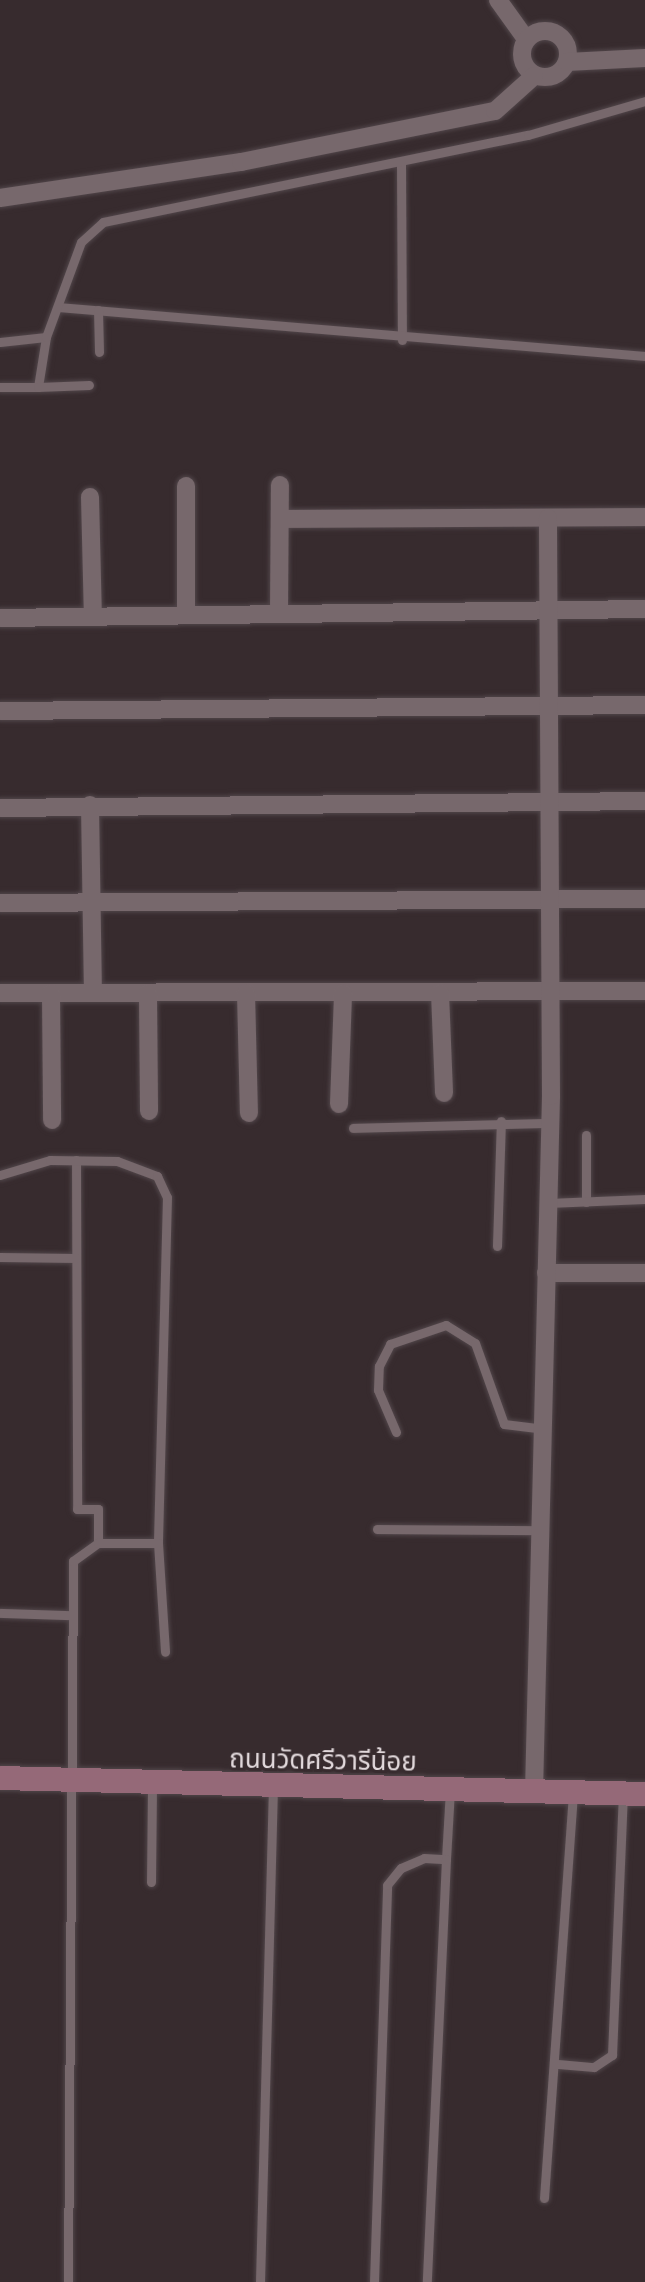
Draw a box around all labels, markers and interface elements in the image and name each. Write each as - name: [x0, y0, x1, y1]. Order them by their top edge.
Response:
- street label: ถนนวัดศรีวารีน้อย: [229, 1742, 417, 1776]

